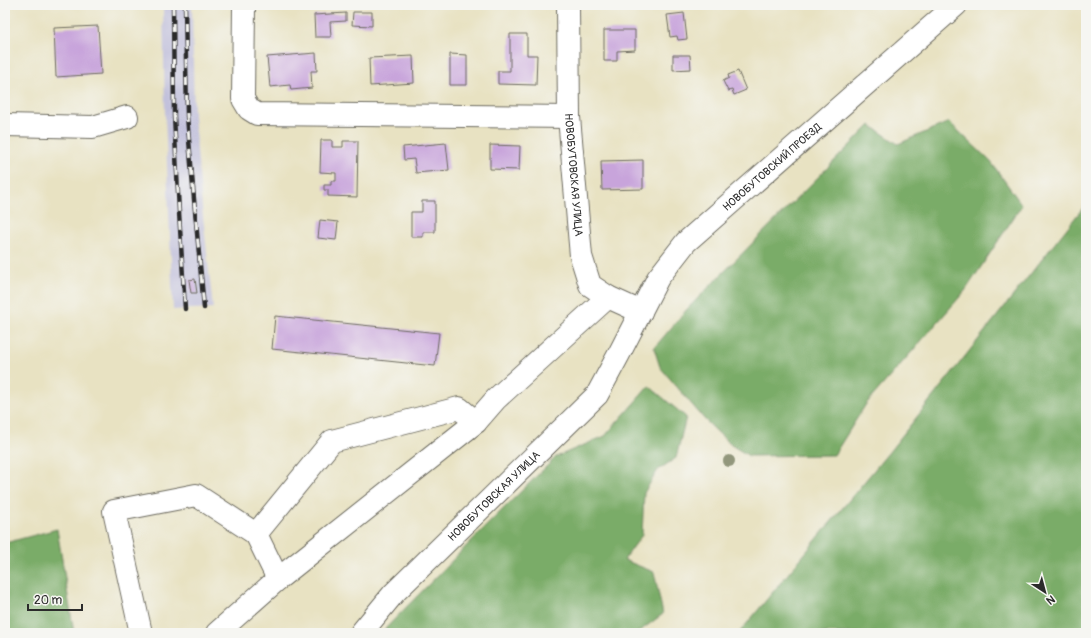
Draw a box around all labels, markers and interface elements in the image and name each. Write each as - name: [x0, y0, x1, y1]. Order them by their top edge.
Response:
- street label: НОВОБУТОВСКАЯ УЛИЦА: [562, 113, 585, 237]
- street label: НОВОБУТОВСКИЙ ПРОЕЗД: [720, 120, 824, 214]
- street label: НОВОБУТОВСКАЯ УЛИЦА: [445, 448, 543, 544]
- north arrow: [1025, 572, 1065, 612]
- scale bar: [28, 586, 82, 612]
- text: N: [1043, 592, 1057, 607]
- text: 20 m: [34, 593, 63, 608]

